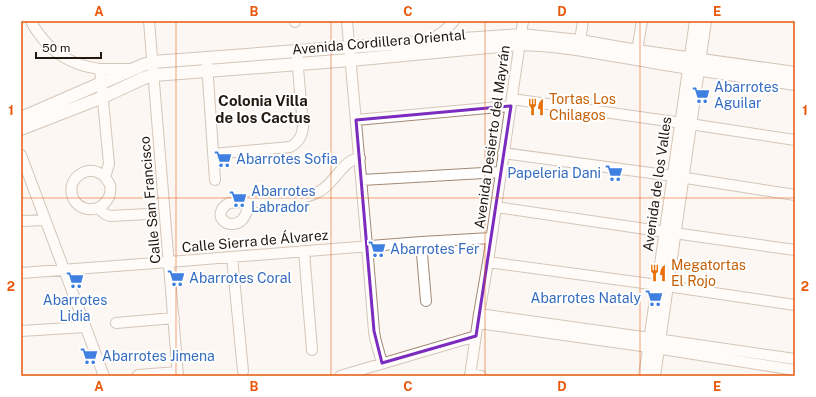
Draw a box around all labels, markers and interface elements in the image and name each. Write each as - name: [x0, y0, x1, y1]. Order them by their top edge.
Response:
- text: A: [94, 4, 104, 19]
- text: B: [250, 4, 259, 19]
- text: C: [403, 4, 413, 19]
- text: D: [557, 4, 567, 19]
- text: E: [713, 4, 721, 19]
- street label: Avenida Cordillera Oriental: [291, 26, 467, 58]
- scale bar: [36, 34, 101, 60]
- text: 50 m: [42, 41, 70, 55]
- street label: Avenida Desierto del Mayrán: [471, 44, 513, 230]
- place label: Abarrotes Aguilar: [714, 79, 779, 111]
- supermarket icon: Abarrotes Aguilar: [691, 85, 711, 105]
- place label: Tortas Los Chilagos: [549, 91, 616, 123]
- district label: Colonia Villa de los Cactus: [215, 92, 311, 126]
- restaurant icon: Tortas Los Chilagos: [526, 97, 546, 117]
- text: 1: [8, 103, 14, 118]
- text: 1: [802, 103, 808, 118]
- street label: Avenida de los Valles: [640, 116, 674, 252]
- street label: Calle San Francisco: [136, 136, 164, 264]
- supermarket icon: Abarrotes Sofia: [213, 149, 233, 169]
- place label: Abarrotes Sofia: [236, 151, 338, 167]
- supermarket icon: Papeleria Dani: [604, 163, 624, 183]
- place label: Papeleria Dani: [507, 165, 601, 181]
- place label: Abarrotes Labrador: [251, 183, 316, 215]
- supermarket icon: Abarrotes Labrador: [228, 189, 248, 209]
- street label: Calle Sierra de Álvarez: [181, 226, 329, 255]
- supermarket icon: Abarrotes Fer: [367, 239, 387, 259]
- place label: Abarrotes Fer: [390, 241, 479, 257]
- place label: Megatortas El Rojo: [671, 257, 746, 289]
- restaurant icon: Megatortas El Rojo: [648, 263, 668, 283]
- supermarket icon: Abarrotes Coral: [166, 268, 186, 288]
- supermarket icon: Abarrotes Lidia: [65, 270, 85, 290]
- place label: Abarrotes Coral: [189, 270, 292, 286]
- text: 2: [7, 279, 15, 294]
- text: 2: [801, 279, 809, 294]
- supermarket icon: Abarrotes Nataly: [644, 288, 664, 308]
- place label: Abarrotes Nataly: [531, 290, 642, 306]
- place label: Abarrotes Lidia: [43, 292, 107, 324]
- supermarket icon: Abarrotes Jimena: [79, 346, 99, 366]
- place label: Abarrotes Jimena: [102, 348, 215, 364]
- text: A: [94, 379, 104, 394]
- text: B: [250, 379, 259, 394]
- text: C: [403, 379, 413, 394]
- text: D: [557, 379, 567, 394]
- text: E: [713, 379, 721, 394]

